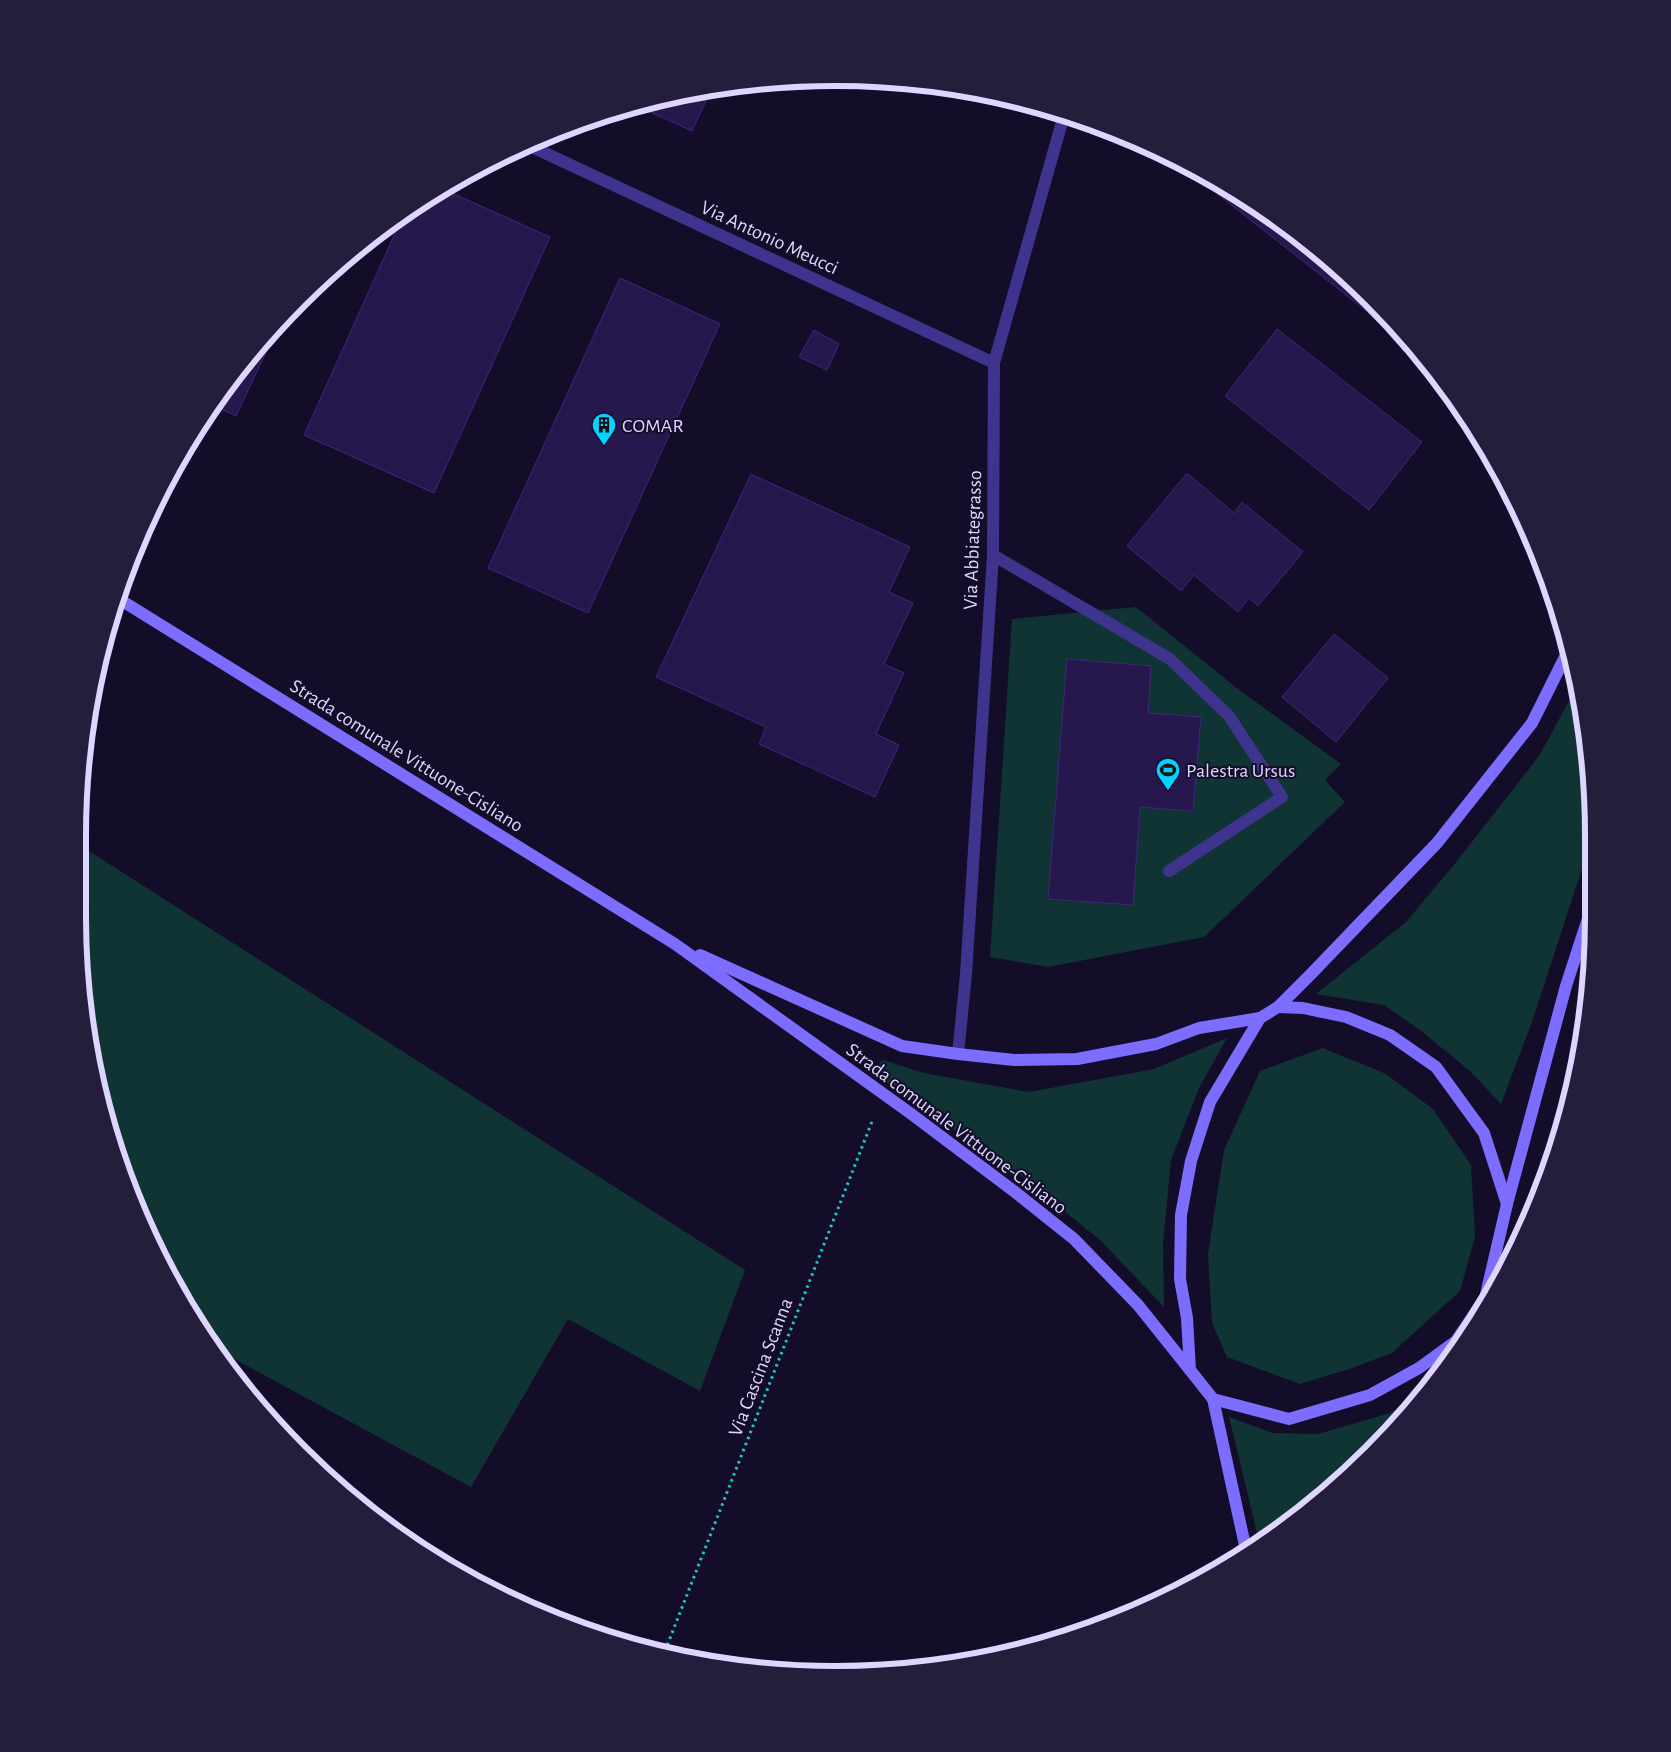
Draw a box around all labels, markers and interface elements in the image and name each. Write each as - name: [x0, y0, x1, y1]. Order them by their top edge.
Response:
- street label: Via Antonio Meucci: [698, 197, 841, 279]
- building icon: COMAR: [591, 412, 617, 446]
- place label: COMAR: [622, 416, 684, 436]
- street label: Via Abbiategrasso: [961, 470, 985, 610]
- street label: Strada comunale Vittuone-Cisliano: [286, 676, 526, 836]
- sports icon: Palestra Ursus: [1155, 757, 1181, 791]
- place label: Palestra Ursus: [1186, 761, 1295, 781]
- street label: Strada comunale Vittuone-Cisliano: [842, 1039, 1070, 1218]
- street label: Via Cascina Scanna: [725, 1295, 796, 1439]

